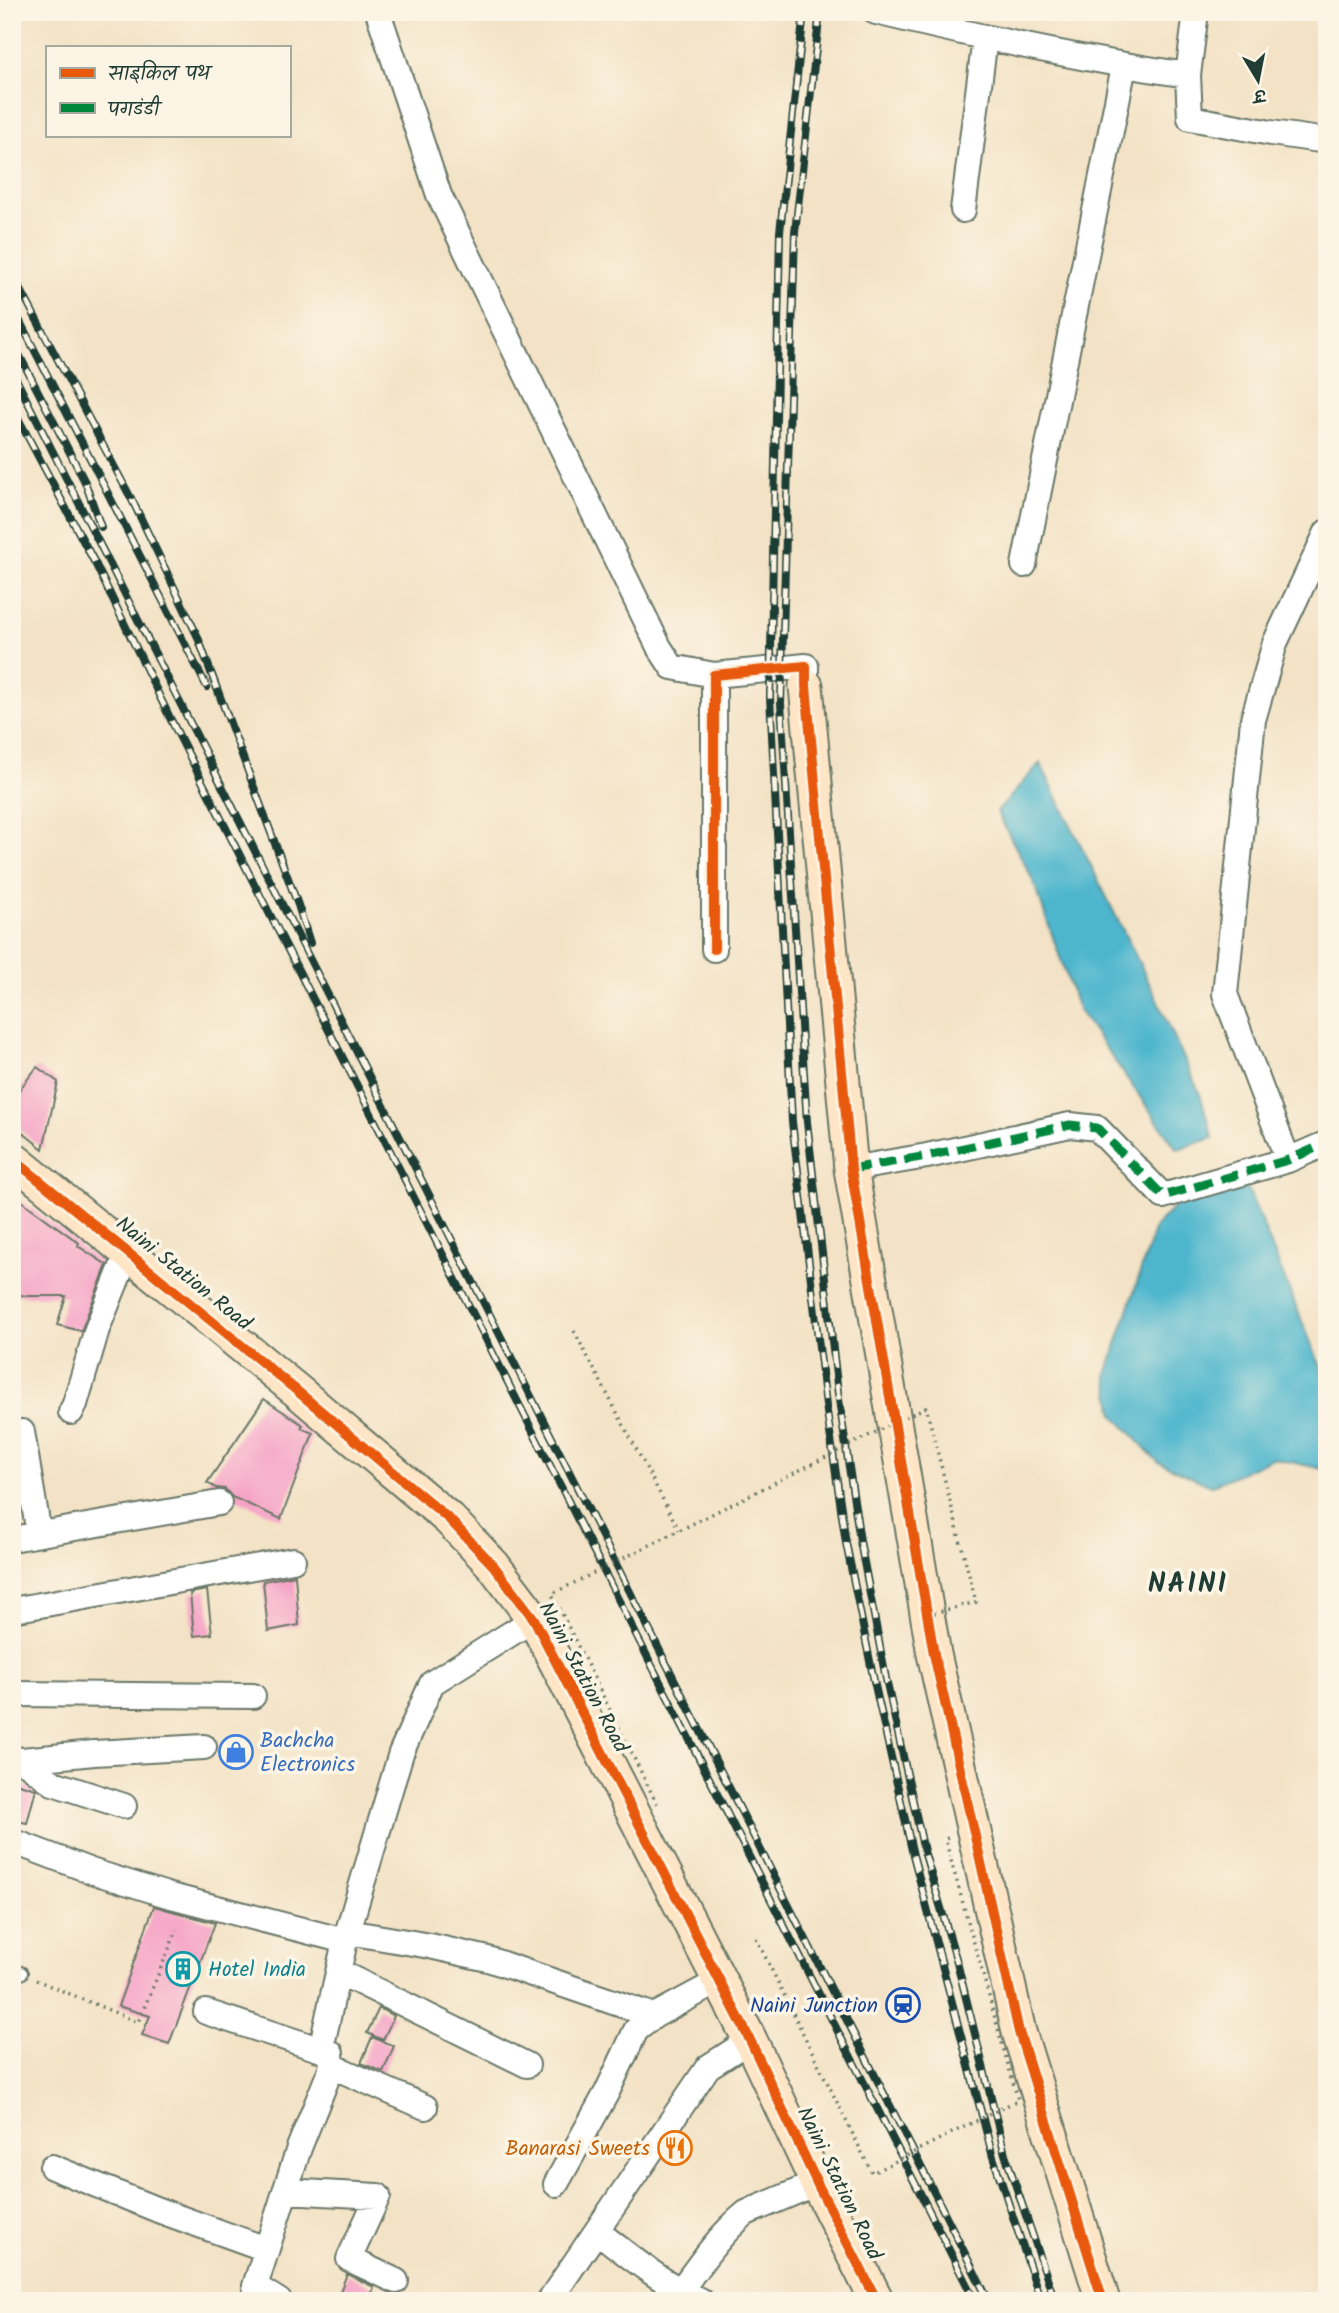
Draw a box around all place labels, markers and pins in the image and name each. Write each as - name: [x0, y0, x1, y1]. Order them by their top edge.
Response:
- place label: Bachcha Electronics: [260, 1725, 355, 1782]
- shop icon: Bachcha Electronics: [217, 1733, 255, 1771]
- building icon: Hotel India: [164, 1950, 202, 1988]
- place label: Hotel India: [208, 1954, 306, 1987]
- station icon: Naini Junction: [884, 1986, 922, 2024]
- place label: Naini Junction: [750, 1990, 878, 2023]
- restaurant icon: Banarasi Sweets: [656, 2129, 694, 2167]
- place label: Banarasi Sweets: [505, 2133, 650, 2166]

